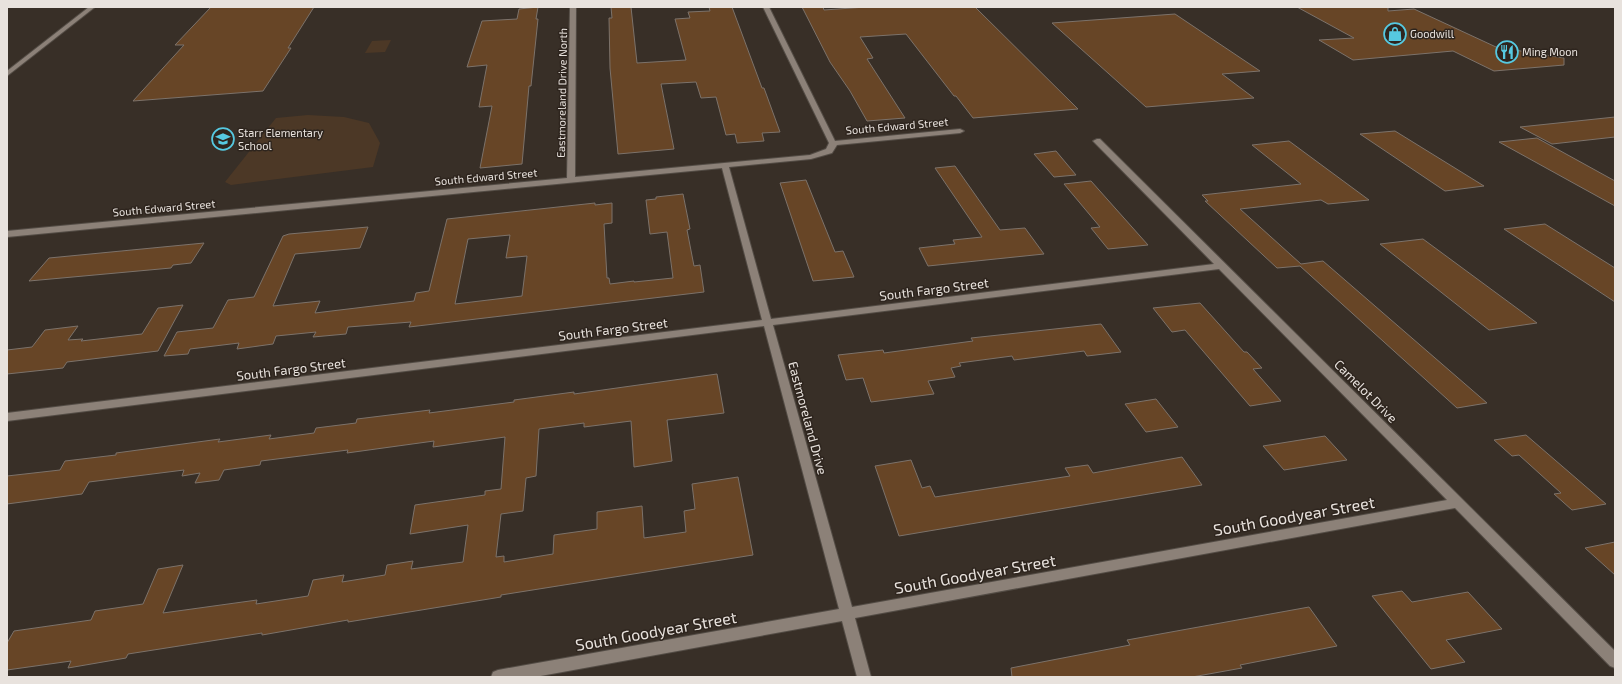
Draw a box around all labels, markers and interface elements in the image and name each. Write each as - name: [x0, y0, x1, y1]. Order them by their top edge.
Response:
- shop icon: Goodwill: [1382, 21, 1408, 47]
- place label: Goodwill: [1410, 27, 1455, 40]
- street label: Eastmoreland Drive North: [554, 28, 569, 158]
- restaurant icon: Ming Moon: [1494, 39, 1520, 65]
- place label: Ming Moon: [1522, 45, 1578, 58]
- street label: South Edward Street: [845, 115, 949, 136]
- school or university icon: Starr Elementary School: [210, 126, 236, 152]
- place label: Starr Elementary School: [238, 126, 323, 152]
- street label: South Edward Street: [434, 166, 538, 187]
- street label: South Edward Street: [112, 197, 216, 218]
- street label: South Fargo Street: [878, 274, 990, 304]
- street label: South Fargo Street: [557, 314, 669, 344]
- street label: South Fargo Street: [235, 354, 347, 384]
- street label: Camelot Drive: [1331, 356, 1401, 426]
- street label: Eastmoreland Drive: [785, 360, 831, 476]
- street label: South Goodyear Street: [1212, 492, 1376, 539]
- street label: South Goodyear Street: [893, 550, 1057, 597]
- street label: South Goodyear Street: [574, 607, 738, 654]

